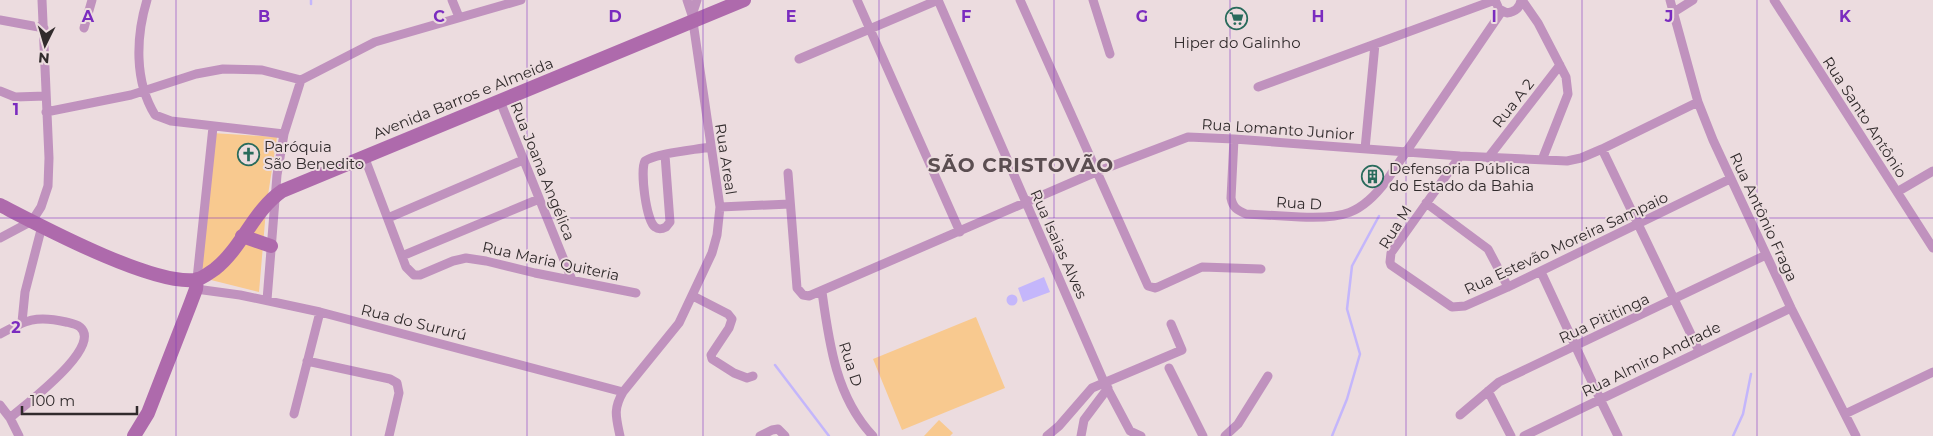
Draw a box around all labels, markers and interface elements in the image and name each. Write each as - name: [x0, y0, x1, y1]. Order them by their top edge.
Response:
- text: A: [81, 7, 95, 26]
- text: B: [258, 7, 270, 26]
- text: C: [433, 7, 445, 26]
- text: D: [608, 7, 622, 26]
- text: E: [786, 7, 796, 26]
- text: F: [961, 7, 971, 26]
- text: G: [1136, 7, 1148, 26]
- supermarket icon: Hiper do Galinho: [1225, 7, 1249, 31]
- text: H: [1312, 7, 1324, 26]
- text: I: [1491, 7, 1497, 26]
- text: J: [1664, 7, 1673, 26]
- text: K: [1839, 7, 1852, 26]
- north arrow: [20, 20, 70, 70]
- place label: Hiper do Galinho: [1173, 33, 1301, 52]
- text: N: [37, 48, 50, 67]
- street label: Avenida Barros e Almeida: [370, 53, 556, 143]
- street label: Rua Santo Antônio: [1819, 53, 1911, 181]
- street label: Rua A 2: [1488, 75, 1538, 131]
- street label: Rua Joana Angélica: [506, 99, 580, 243]
- text: 1: [13, 100, 19, 119]
- street label: Rua Lomanto Junior: [1201, 114, 1355, 144]
- street label: Rua Areal: [711, 122, 741, 196]
- place label: Paróquia São Benedito: [264, 137, 364, 173]
- church icon: Paróquia São Benedito: [236, 143, 260, 167]
- street label: Rua Antônio Fraga: [1726, 150, 1802, 284]
- district label: SÃO CRISTOVÃO: [928, 153, 1114, 177]
- place label: Defensoria Pública do Estado da Bahia: [1389, 159, 1534, 195]
- building icon: Defensoria Pública do Estado da Bahia: [1361, 165, 1385, 189]
- street label: Rua Isaias Alves: [1026, 186, 1092, 302]
- street label: Rua Estevão Moreira Sampaio: [1461, 187, 1671, 299]
- street label: Rua D: [1275, 192, 1323, 214]
- street label: Rua M: [1374, 202, 1416, 252]
- street label: Rua Maria Quiteria: [481, 237, 621, 285]
- street label: Rua Pititinga: [1556, 289, 1652, 347]
- street label: Rua do Sururú: [359, 300, 469, 344]
- street label: Rua Almiro Andrade: [1578, 317, 1724, 401]
- text: 2: [11, 318, 21, 337]
- street label: Rua D: [835, 339, 867, 389]
- scale bar: [22, 384, 138, 416]
- text: 100 m: [30, 391, 75, 410]

